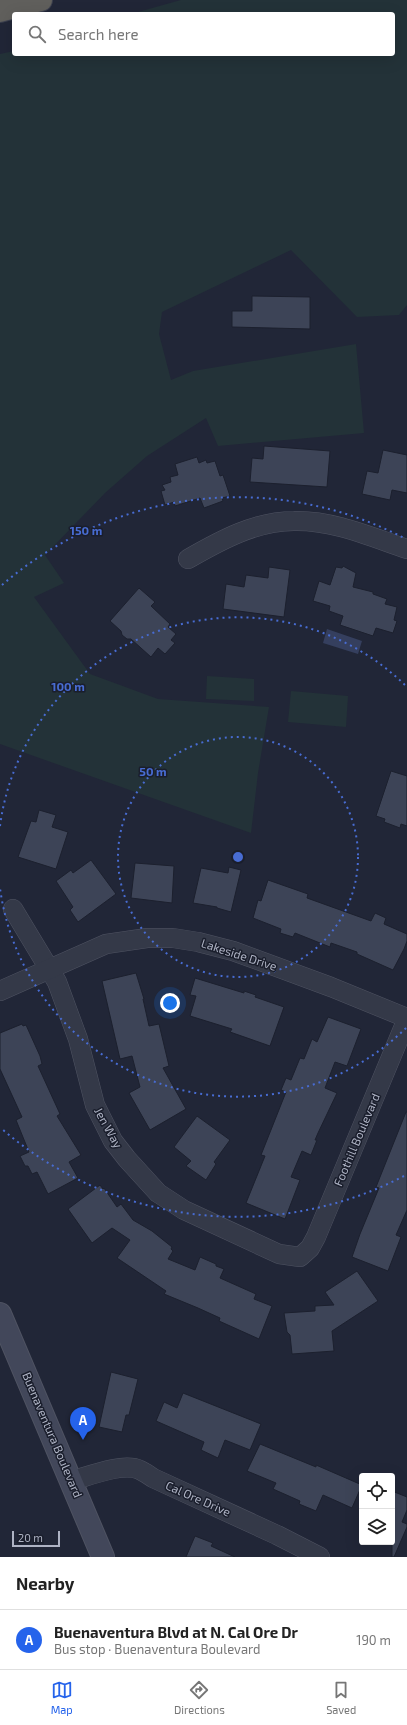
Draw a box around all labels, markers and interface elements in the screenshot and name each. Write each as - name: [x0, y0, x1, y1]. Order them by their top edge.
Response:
- search box: [12, 12, 395, 56]
- icon: search: [26, 23, 48, 45]
- text: Search here: [58, 25, 139, 43]
- text: 150 m: [70, 523, 102, 537]
- text: 100 m: [51, 679, 85, 693]
- text: 50 m: [139, 764, 167, 778]
- centre of rings: [231, 850, 245, 864]
- street label: Lakeside Drive: [200, 935, 279, 973]
- your location: [160, 993, 180, 1013]
- street label: Foothill Boulevard: [330, 1091, 382, 1188]
- street label: Jen Way: [92, 1105, 126, 1151]
- street label: Buenaventura Boulevard: [20, 1370, 86, 1499]
- pin: A: [70, 1407, 96, 1440]
- map controls: [359, 1473, 395, 1545]
- button: locate: [359, 1473, 395, 1509]
- street label: Cal Ore Drive: [164, 1478, 233, 1519]
- button: layers: [359, 1509, 395, 1545]
- scale bar: [12, 1529, 60, 1548]
- text: 20 m: [18, 1531, 43, 1544]
- text: Nearby: [16, 1573, 74, 1593]
- text: Buenaventura Blvd at N. Cal Ore Dr: [54, 1623, 298, 1641]
- text: A: [25, 1632, 33, 1648]
- text: 190 m: [356, 1632, 391, 1648]
- text: Bus stop · Buenaventura Boulevard: [54, 1641, 261, 1657]
- tab: Map: [51, 1679, 73, 1716]
- tab: Directions: [174, 1679, 225, 1716]
- tab: Saved: [326, 1679, 356, 1716]

